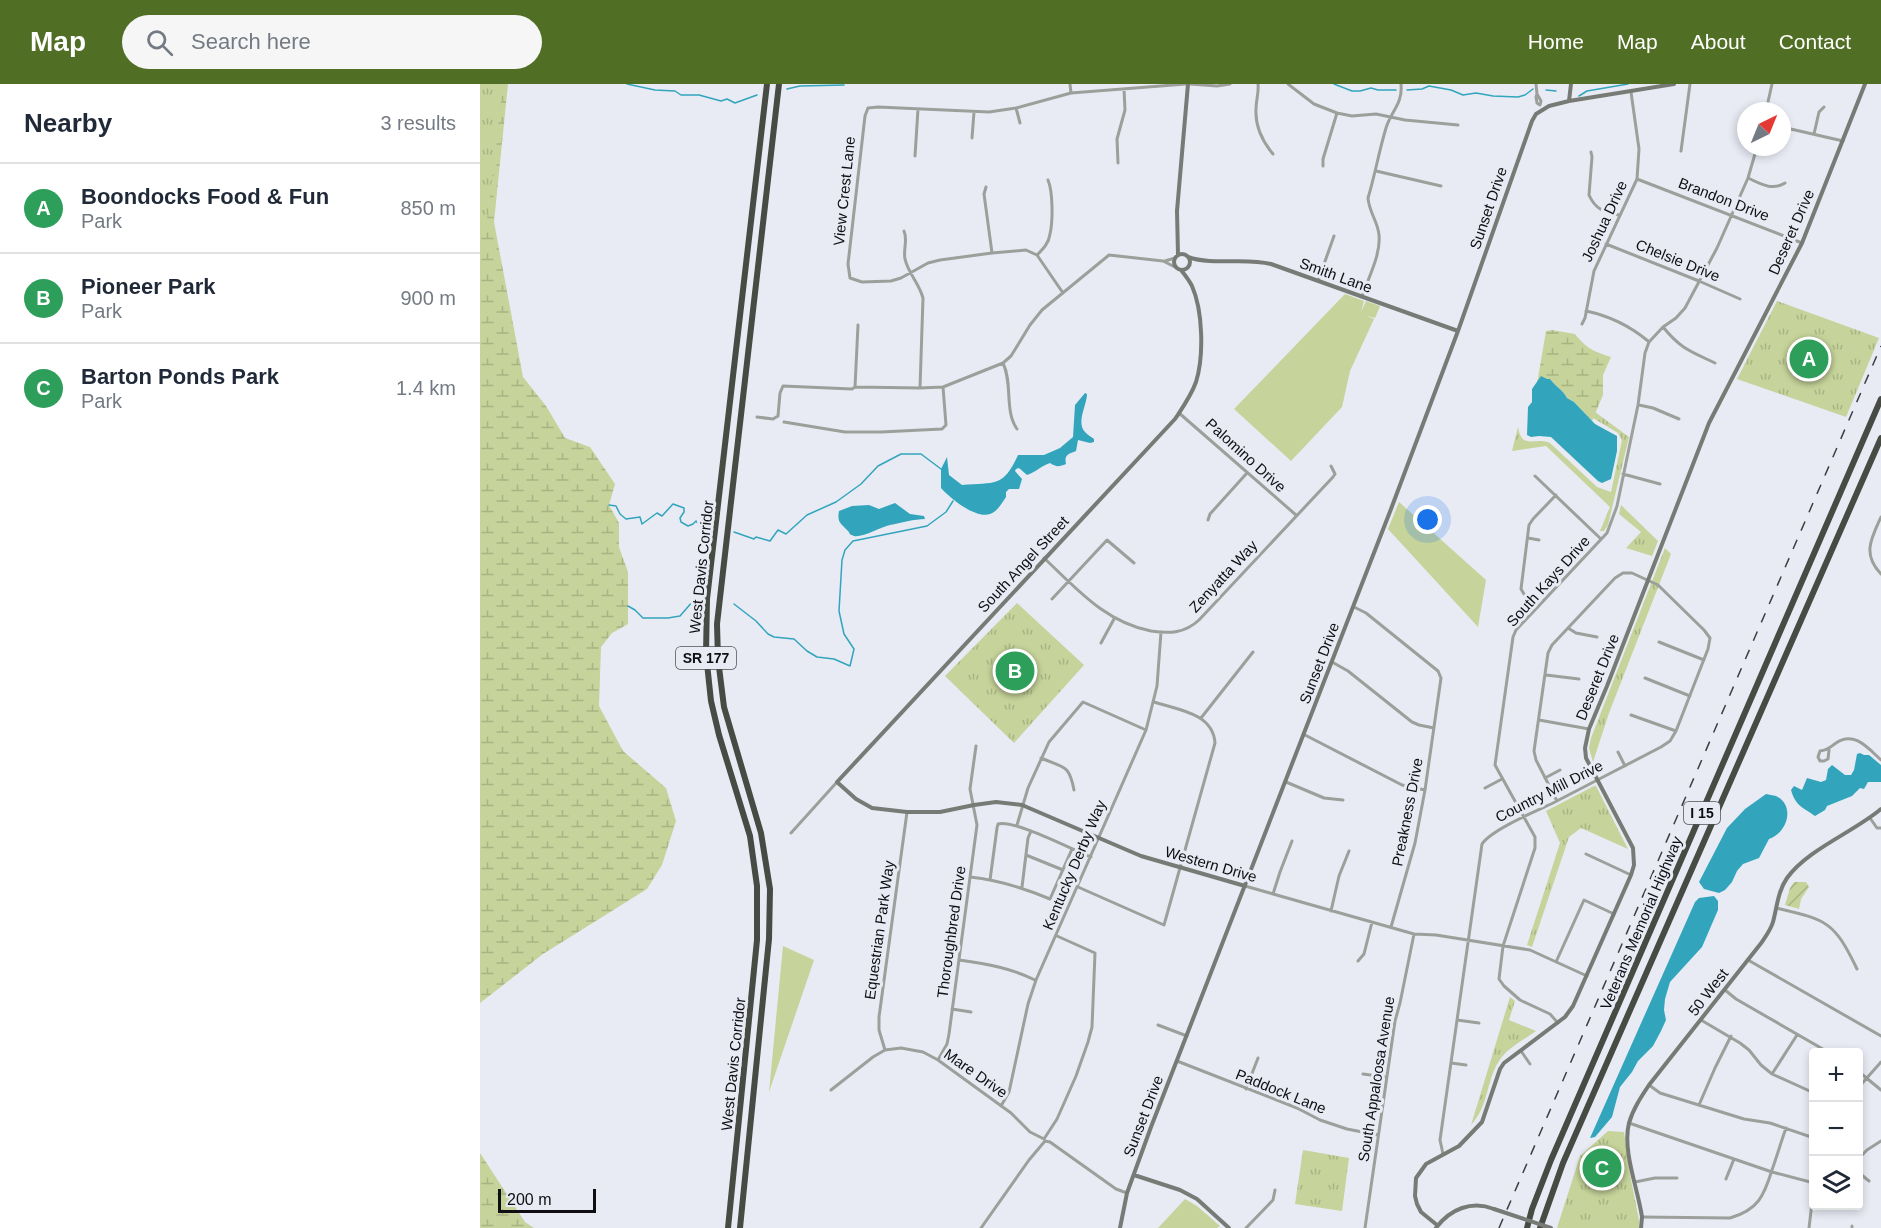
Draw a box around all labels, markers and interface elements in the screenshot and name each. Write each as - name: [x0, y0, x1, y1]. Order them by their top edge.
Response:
- search box: [122, 15, 542, 69]
- text: Map: [30, 26, 86, 57]
- icon: search: [143, 26, 176, 59]
- text: Search here: [191, 29, 311, 54]
- text: Home: [1528, 30, 1584, 53]
- text: Map: [1617, 30, 1658, 53]
- text: About: [1691, 30, 1746, 53]
- text: Contact: [1779, 30, 1851, 53]
- north arrow: [1737, 102, 1791, 156]
- text: Nearby: [24, 108, 112, 138]
- text: 3 results: [380, 112, 456, 134]
- street label: View Crest Lane: [830, 136, 858, 246]
- street label: Sunset Drive: [1466, 165, 1510, 251]
- street label: Brandon Drive: [1676, 174, 1772, 224]
- street label: Joshua Drive: [1578, 178, 1630, 264]
- text: Boondocks Food & Fun: [81, 184, 329, 209]
- street label: Deseret Drive: [1765, 187, 1817, 277]
- text: A: [36, 197, 51, 219]
- text: 850 m: [400, 197, 456, 219]
- text: Park: [81, 210, 122, 232]
- street label: Chelsie Drive: [1633, 235, 1723, 285]
- street label: Smith Lane: [1297, 254, 1375, 296]
- text: Pioneer Park: [81, 274, 216, 299]
- text: B: [36, 287, 51, 309]
- text: 900 m: [400, 287, 456, 309]
- text: Park: [81, 300, 122, 322]
- pin: A: [1790, 336, 1828, 382]
- text: Barton Ponds Park: [81, 364, 279, 389]
- text: C: [36, 377, 51, 399]
- text: 1.4 km: [396, 377, 456, 399]
- text: Park: [81, 390, 122, 412]
- street label: Palomino Drive: [1203, 415, 1289, 495]
- street label: West Davis Corridor: [686, 500, 716, 634]
- your location: [1413, 505, 1442, 534]
- street label: South Angel Street: [974, 512, 1072, 616]
- street label: South Kays Drive: [1503, 532, 1593, 630]
- street label: Zenyatta Way: [1185, 536, 1261, 615]
- street label: Sunset Drive: [1296, 620, 1342, 706]
- street label: Deseret Drive: [1572, 631, 1622, 723]
- road number: SR 177: [676, 647, 736, 669]
- pin: B: [996, 648, 1034, 694]
- street label: Preakness Drive: [1388, 756, 1426, 868]
- street label: Country Mill Drive: [1492, 757, 1606, 825]
- street label: Kentucky Derby Way: [1039, 797, 1109, 933]
- road number: I 15: [1684, 802, 1720, 824]
- street label: Veterans Memorial Highway: [1597, 833, 1686, 1012]
- street label: Western Drive: [1163, 843, 1259, 885]
- street label: Equestrian Park Way: [861, 859, 897, 1001]
- street label: Thoroughbred Drive: [933, 865, 969, 999]
- street label: 50 West: [1684, 965, 1732, 1019]
- street label: South Appaloosa Avenue: [1355, 995, 1397, 1163]
- street label: West Davis Corridor: [718, 997, 748, 1131]
- street label: Mare Drive: [941, 1045, 1011, 1101]
- map controls: [1809, 1048, 1863, 1210]
- button: +: [1809, 1048, 1863, 1102]
- street label: Paddock Lane: [1233, 1065, 1329, 1117]
- street label: Sunset Drive: [1120, 1073, 1166, 1159]
- button: −: [1809, 1102, 1863, 1156]
- pin: C: [1582, 1146, 1622, 1190]
- button: layers: [1809, 1156, 1863, 1210]
- scale bar: [498, 1186, 596, 1214]
- text: 200 m: [507, 1191, 551, 1208]

